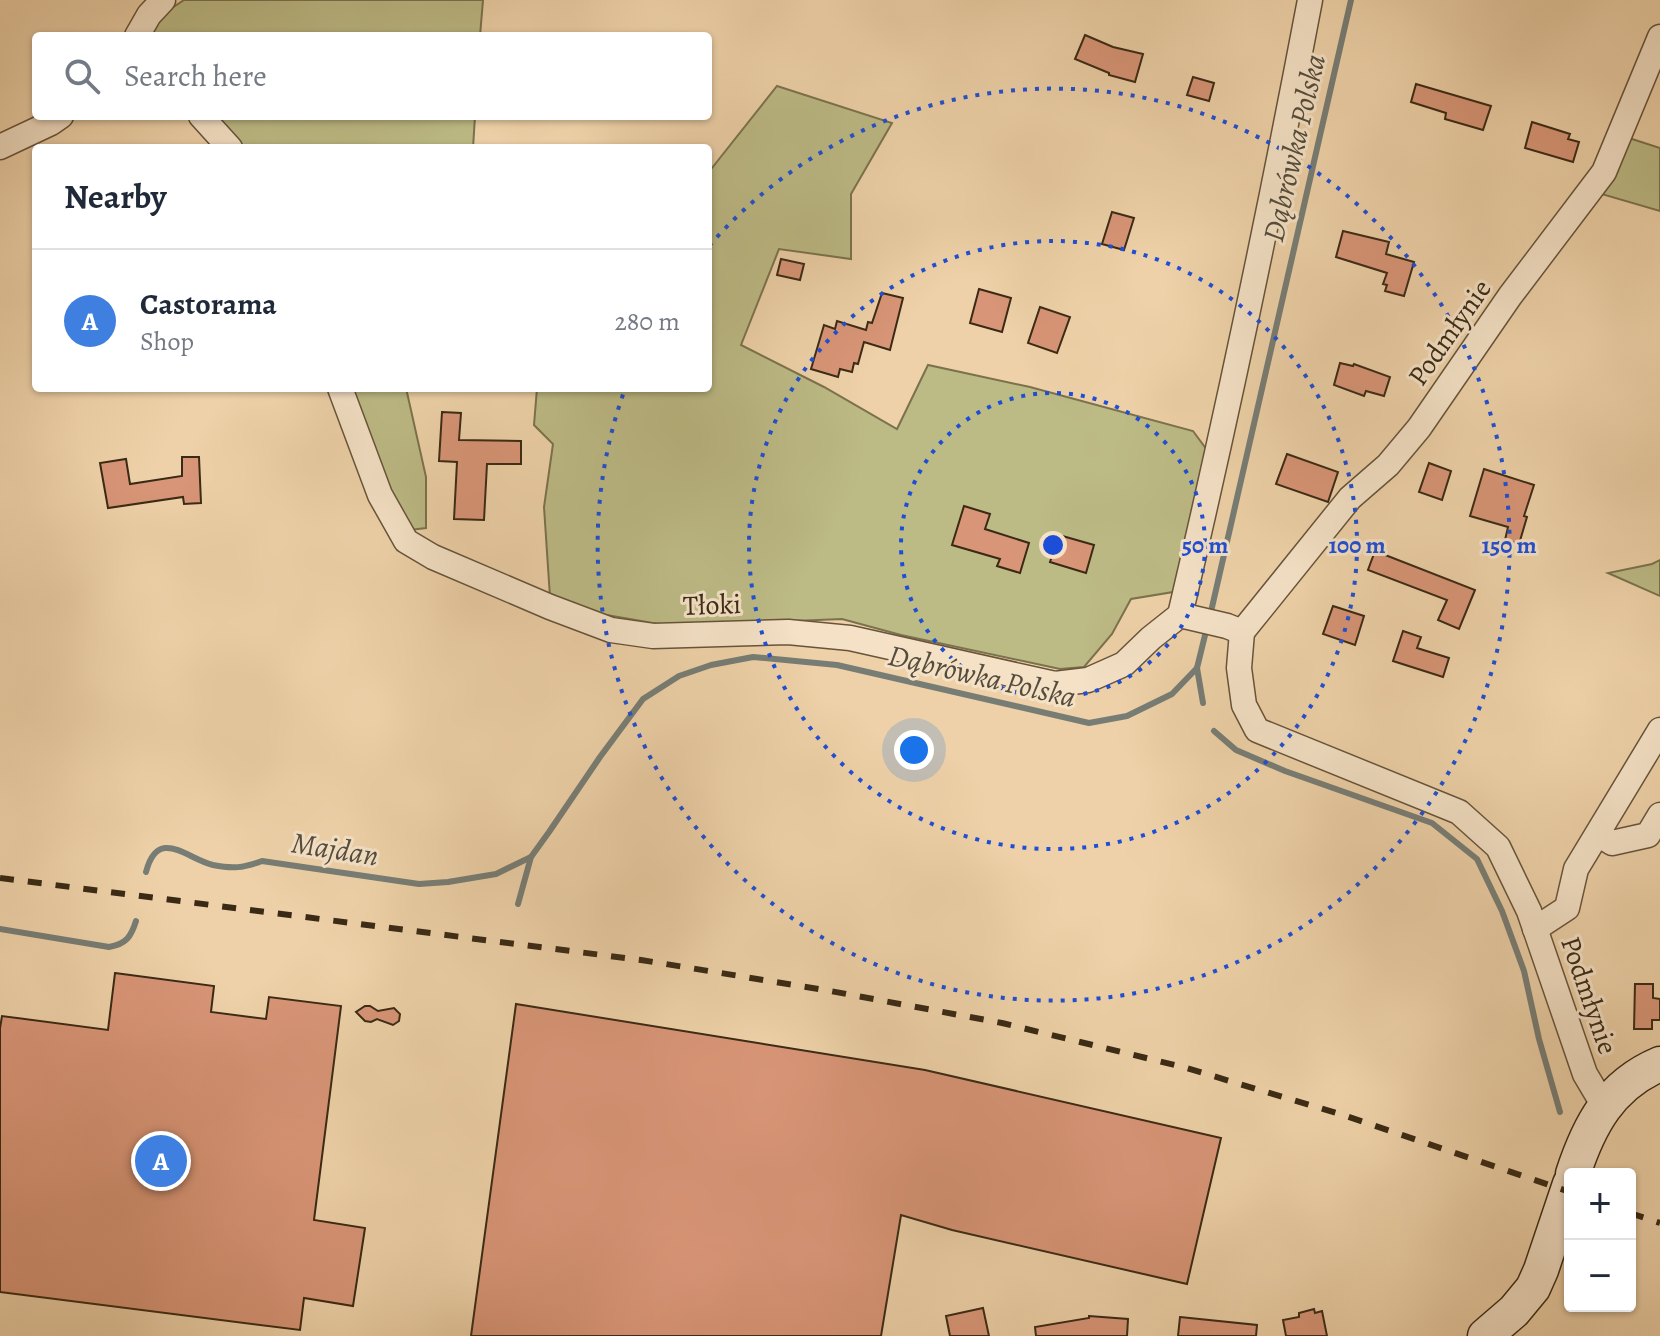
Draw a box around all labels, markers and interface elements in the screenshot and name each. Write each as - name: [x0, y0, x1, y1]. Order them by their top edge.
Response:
- search box: [32, 32, 712, 120]
- water label: Dąbrówka Polska: [1253, 50, 1335, 246]
- icon: search: [60, 54, 104, 98]
- text: Search here: [124, 56, 267, 96]
- text: Nearby: [64, 173, 167, 220]
- street label: Podmłynie: [1399, 272, 1500, 394]
- text: Castorama: [140, 284, 277, 324]
- text: A: [82, 304, 98, 339]
- text: 280 m: [614, 304, 680, 339]
- text: Shop: [140, 324, 194, 359]
- text: 50 m: [1182, 529, 1228, 561]
- text: 100 m: [1328, 529, 1386, 561]
- text: 150 m: [1481, 529, 1537, 561]
- centre of rings: [1039, 531, 1067, 559]
- street label: Tłoki: [682, 585, 742, 625]
- water label: Dąbrówka Polska: [884, 635, 1080, 717]
- your location: [894, 730, 934, 770]
- water label: Majdan: [289, 822, 381, 876]
- street label: Podmłynie: [1551, 931, 1627, 1059]
- pin: A: [135, 1131, 187, 1191]
- map controls: [1564, 1168, 1636, 1312]
- button: +: [1564, 1168, 1636, 1240]
- button: −: [1564, 1240, 1636, 1312]

